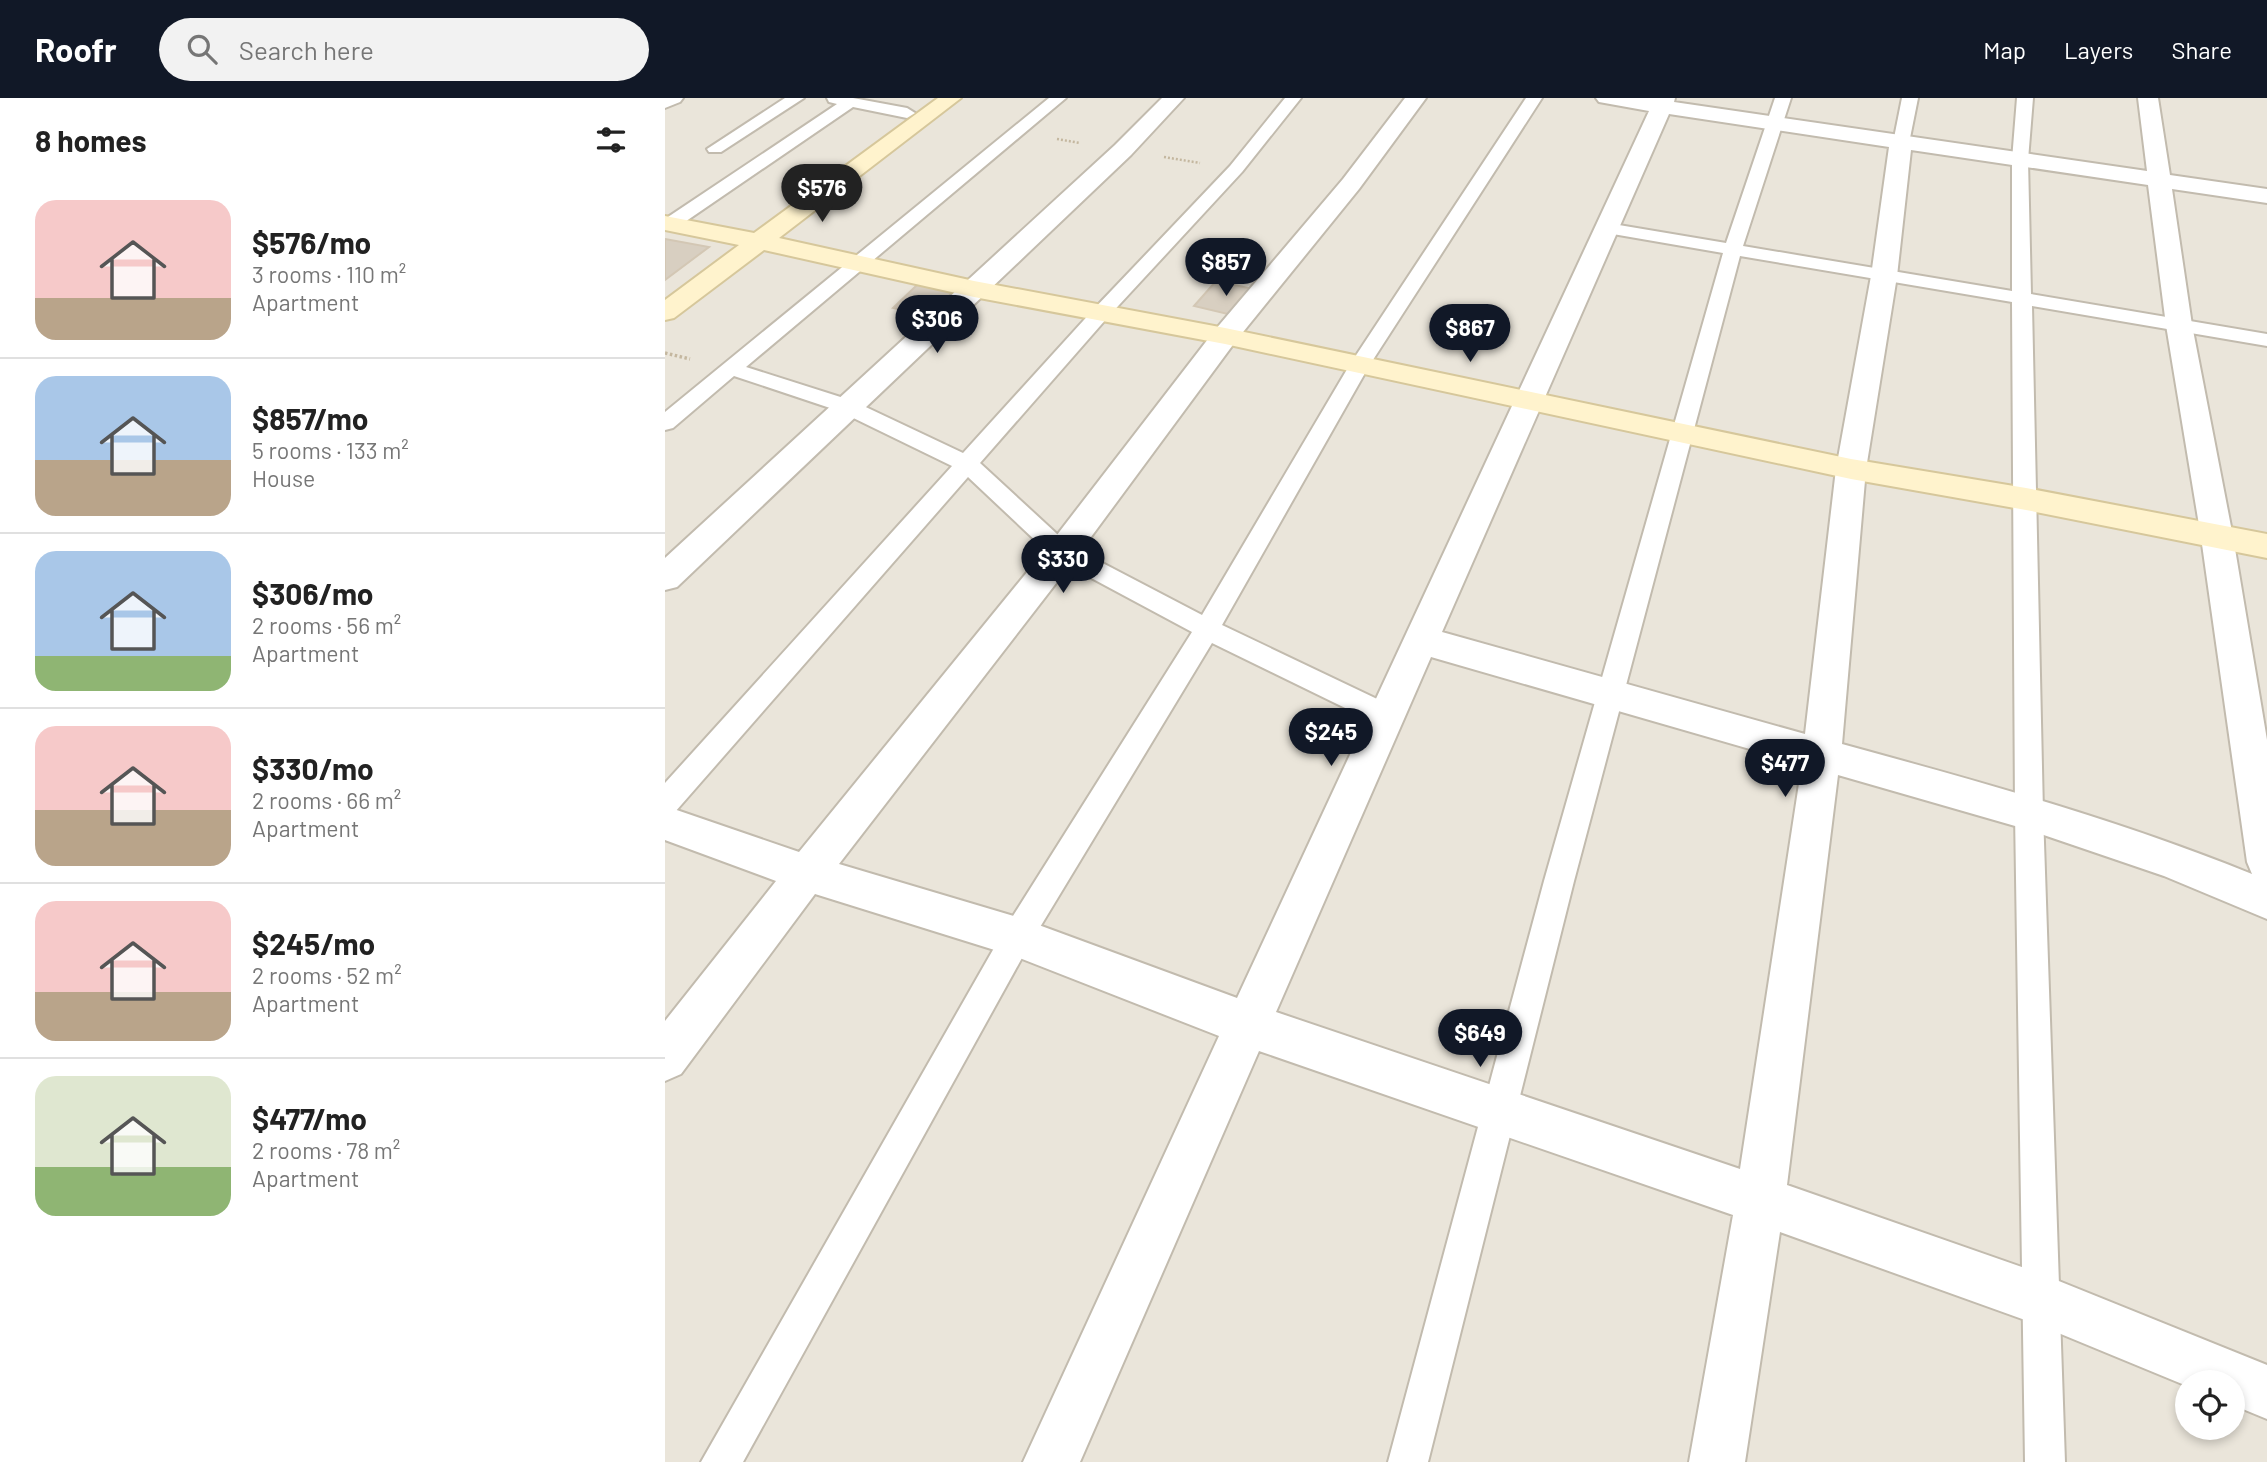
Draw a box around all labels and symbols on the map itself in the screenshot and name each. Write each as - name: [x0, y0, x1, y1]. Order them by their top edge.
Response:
- pin: $576: [781, 164, 863, 224]
- pin: $857: [1185, 238, 1267, 298]
- pin: $306: [896, 296, 978, 355]
- pin: $867: [1429, 304, 1511, 364]
- pin: $330: [1022, 536, 1104, 595]
- pin: $245: [1290, 708, 1372, 768]
- pin: $477: [1744, 740, 1826, 799]
- pin: $649: [1439, 1010, 1521, 1069]

